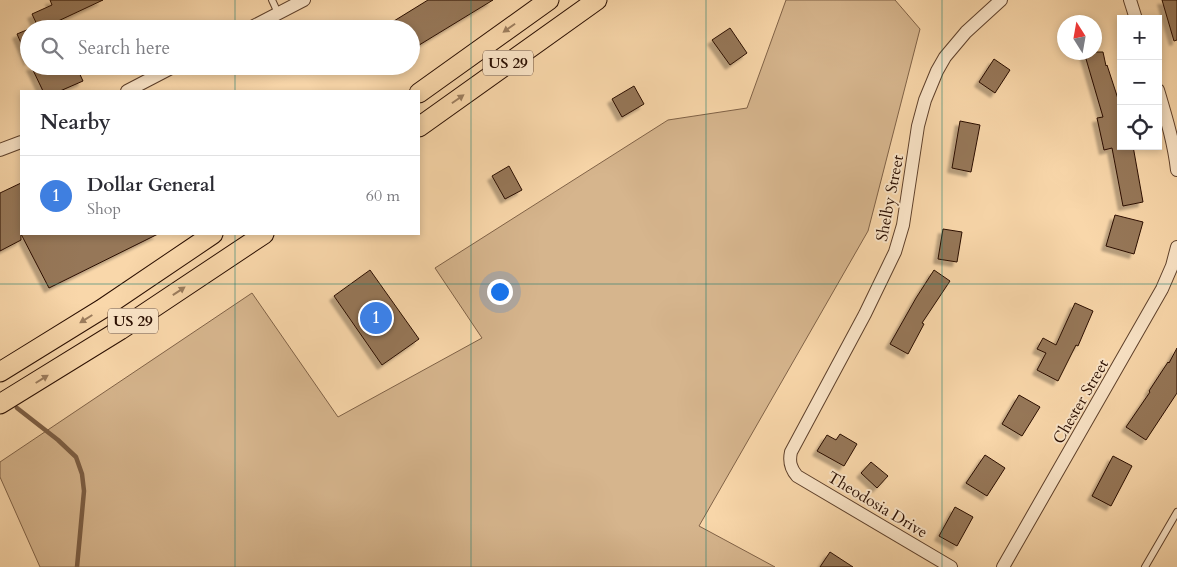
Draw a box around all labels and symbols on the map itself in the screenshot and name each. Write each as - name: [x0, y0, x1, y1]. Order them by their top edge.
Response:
- north arrow: [1057, 15, 1102, 60]
- one-way arrow: [503, 23, 516, 33]
- road number: US 29: [483, 50, 533, 76]
- one-way arrow: [452, 94, 465, 104]
- street label: Shelby Street: [871, 153, 909, 243]
- your location: [487, 279, 513, 305]
- one-way arrow: [172, 287, 185, 296]
- pin: 1: [360, 299, 392, 337]
- road number: US 29: [108, 308, 158, 334]
- one-way arrow: [79, 315, 92, 324]
- street label: Chester Street: [1048, 355, 1114, 448]
- one-way arrow: [35, 374, 48, 383]
- street label: Theodosia Drive: [823, 466, 932, 543]

